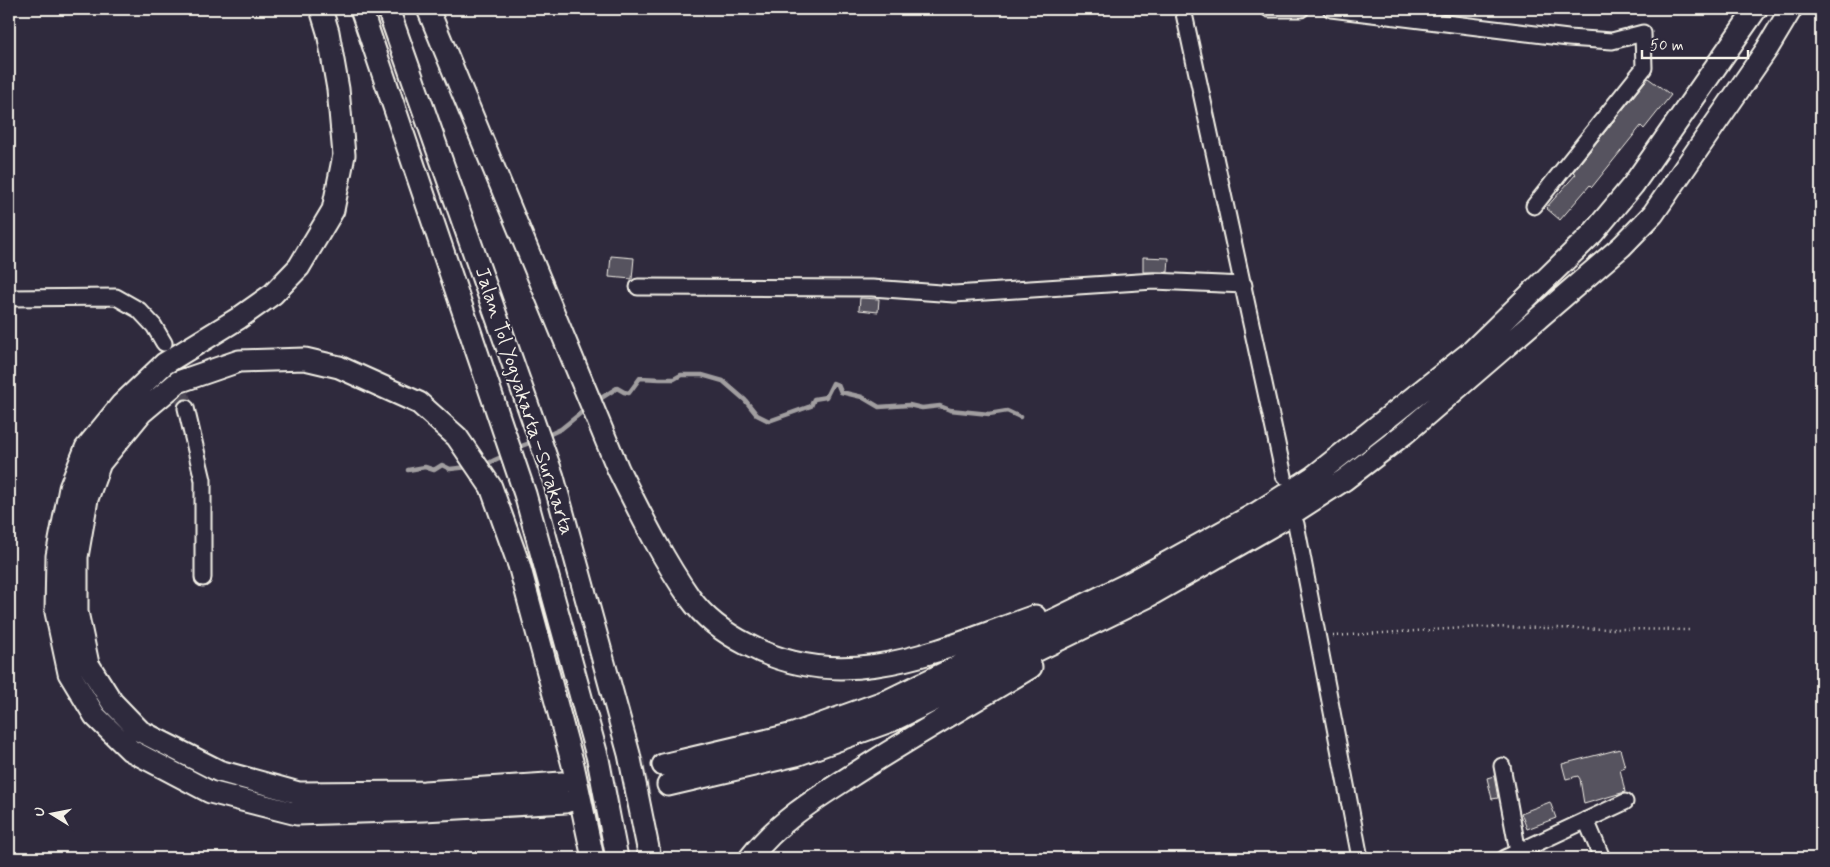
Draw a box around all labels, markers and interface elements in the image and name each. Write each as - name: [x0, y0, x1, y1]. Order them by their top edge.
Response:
- scale bar: [1642, 28, 1749, 60]
- text: 50 m: [1650, 36, 1684, 56]
- street label: Jalan Tol Yogyakarta–Surakarta: [468, 264, 580, 538]
- north arrow: [28, 790, 78, 840]
- text: U: [31, 806, 50, 818]

